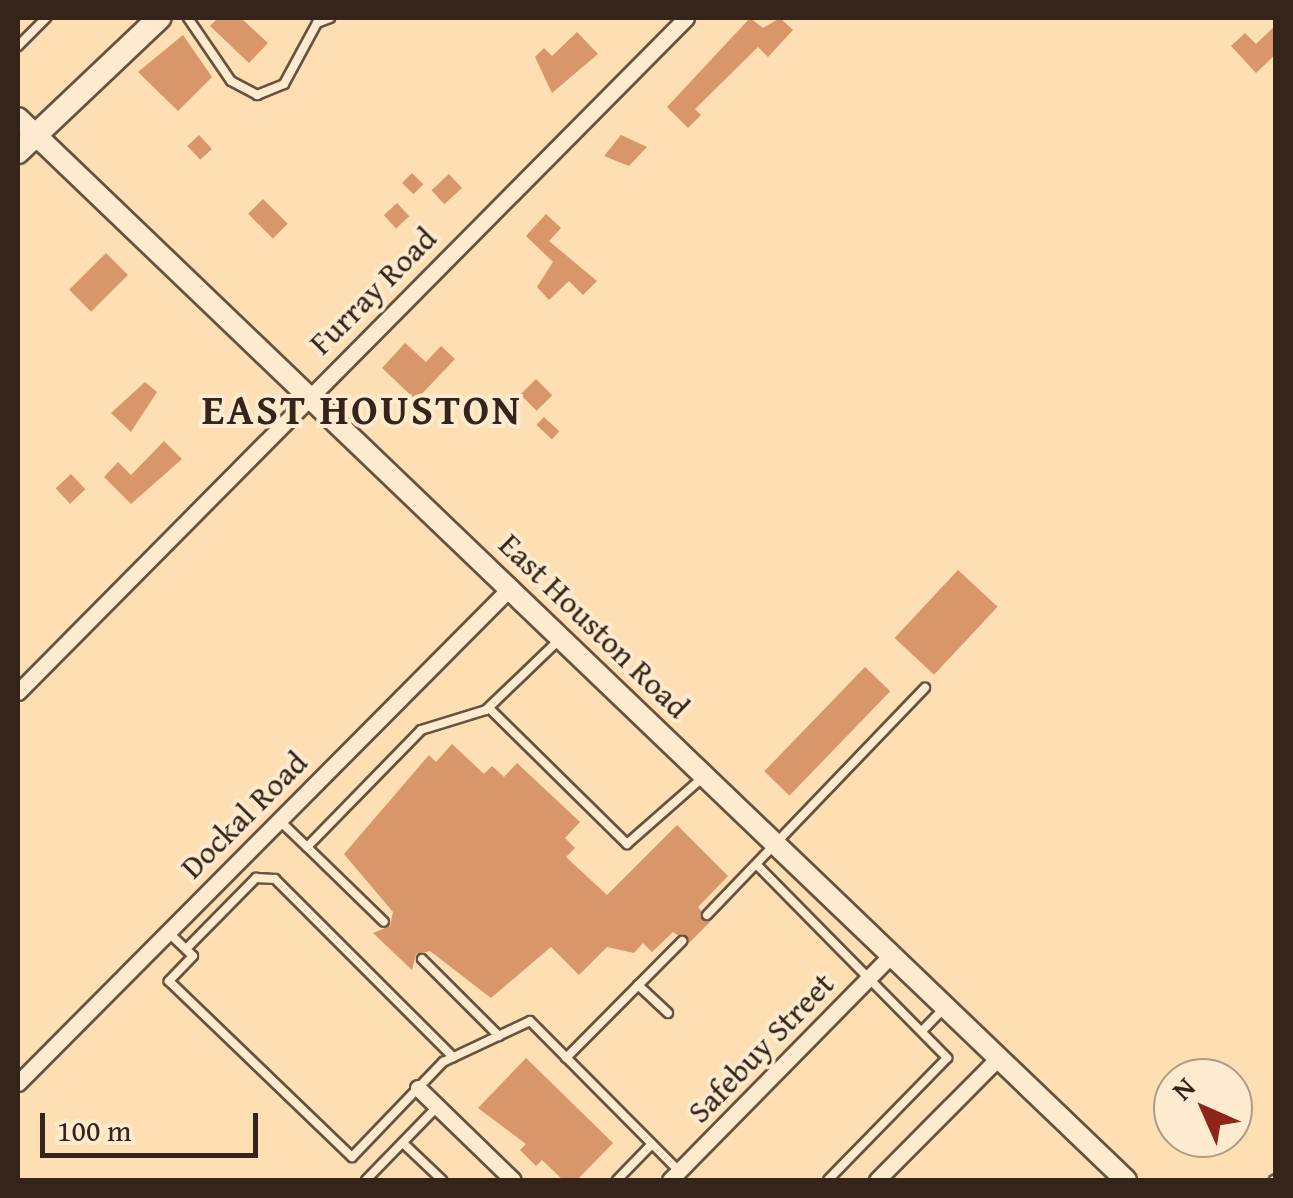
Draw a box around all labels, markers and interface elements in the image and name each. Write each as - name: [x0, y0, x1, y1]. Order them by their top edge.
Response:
- street label: Furray Road: [301, 219, 445, 363]
- district label: EAST HOUSTON: [202, 384, 522, 434]
- street label: East Houston Road: [491, 526, 697, 726]
- street label: Dockal Road: [173, 744, 315, 886]
- street label: Safebuy Street: [680, 965, 842, 1131]
- north arrow: [1153, 1058, 1253, 1158]
- text: N: [1162, 1067, 1204, 1109]
- scale bar: [45, 1093, 262, 1155]
- text: 100 m: [57, 1108, 131, 1152]

